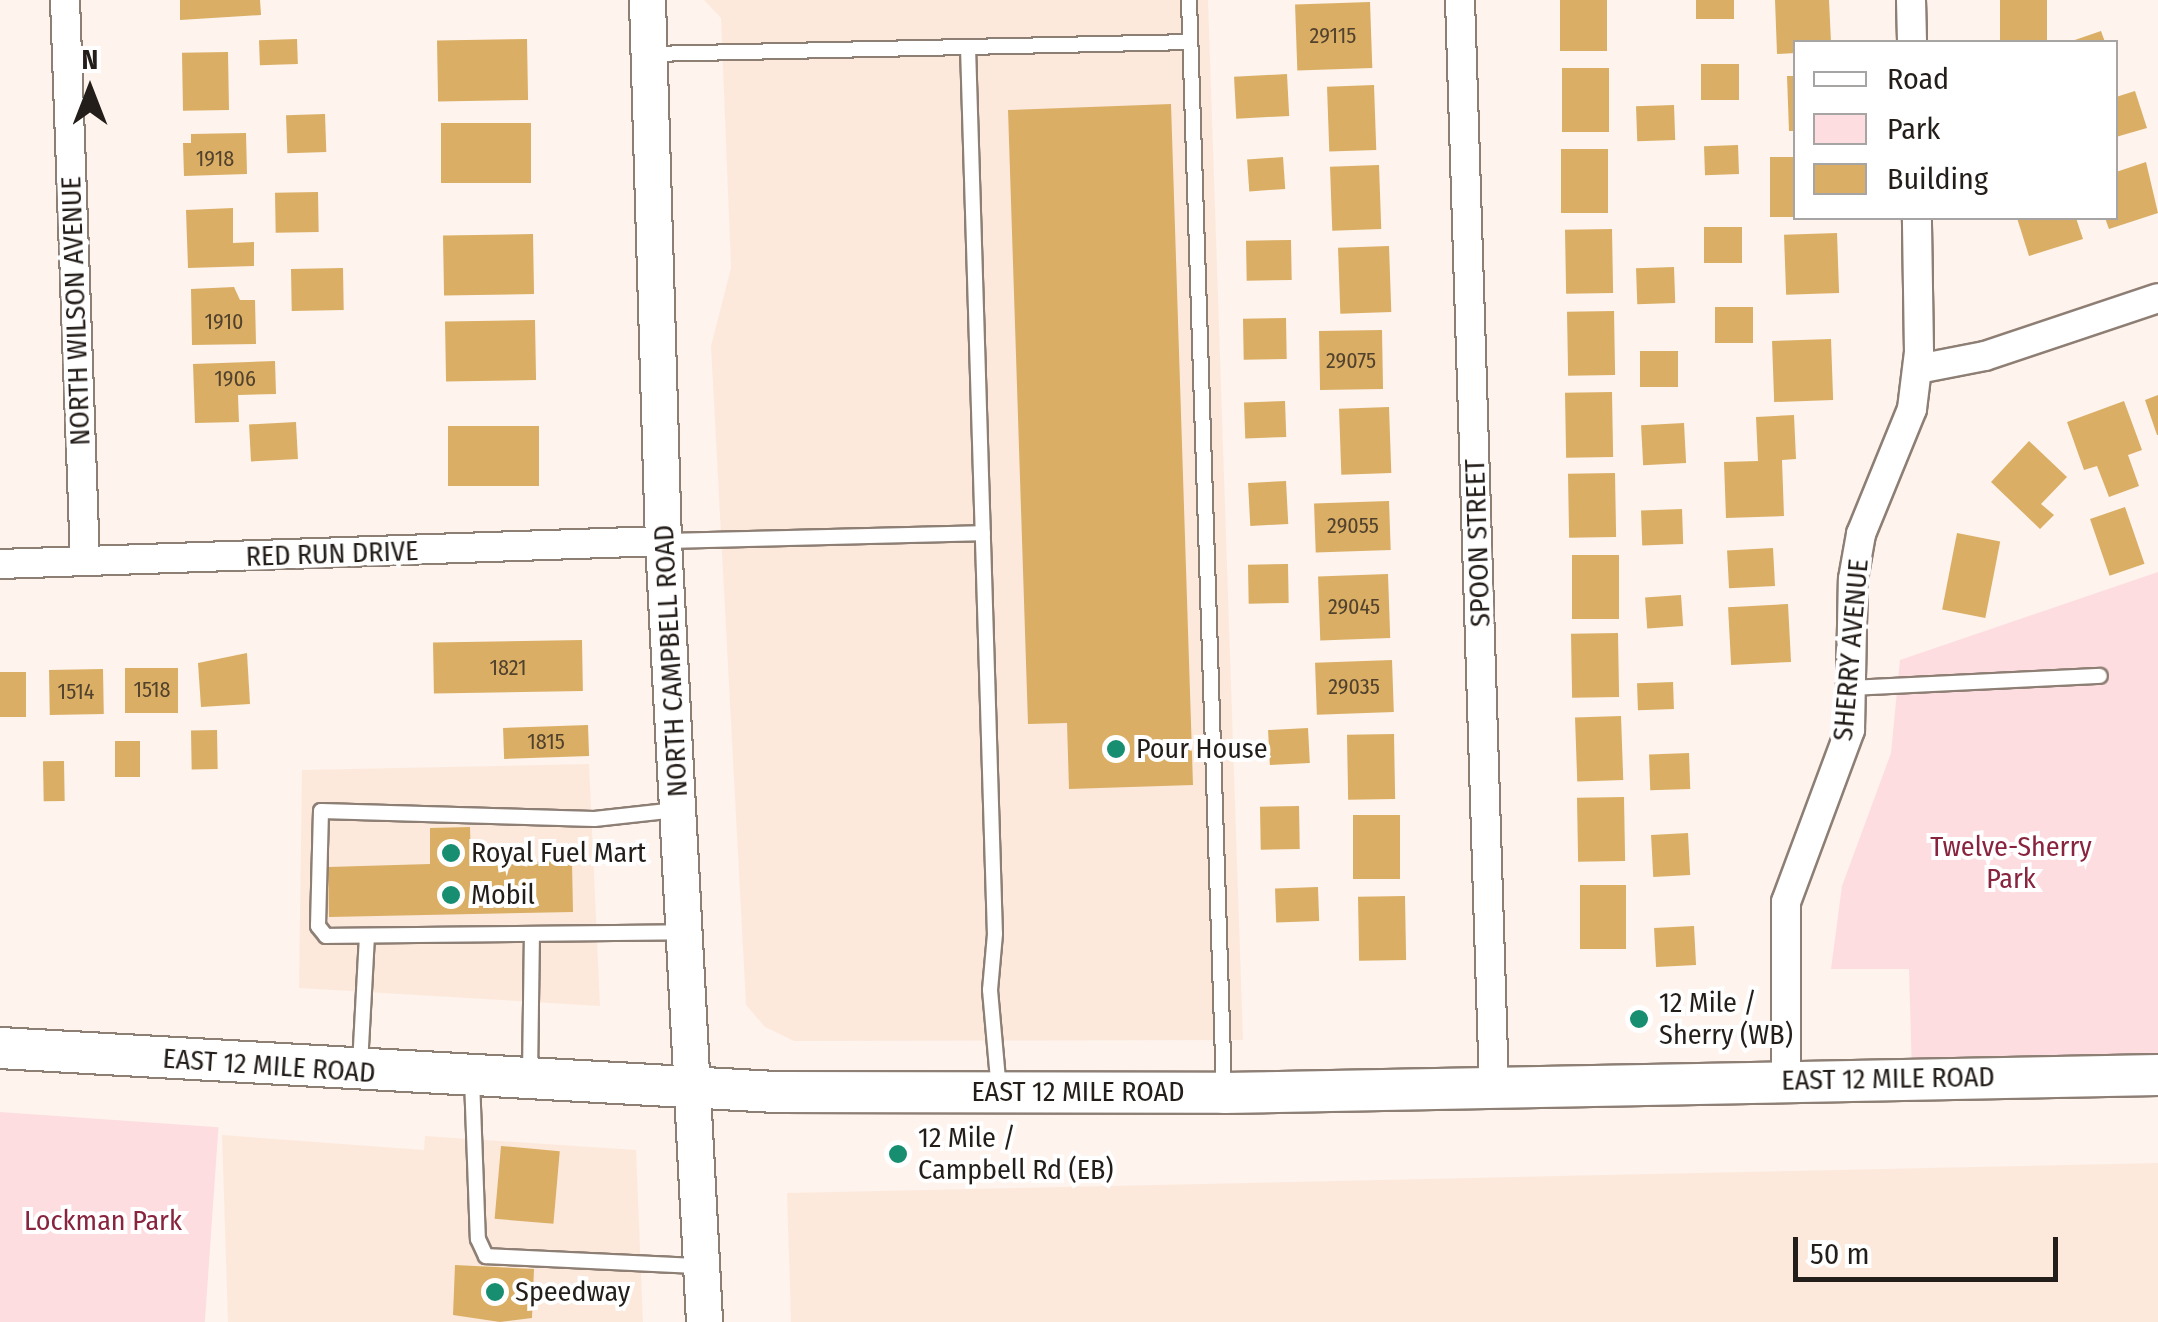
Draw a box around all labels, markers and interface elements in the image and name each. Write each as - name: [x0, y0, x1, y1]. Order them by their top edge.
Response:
- house number: 29115: [1310, 23, 1356, 49]
- north arrow: [40, 40, 140, 140]
- legend: [1793, 40, 2118, 220]
- text: N: [82, 43, 98, 76]
- text: Road: [1887, 61, 1949, 97]
- text: Park: [1887, 111, 1940, 147]
- house number: 1918: [196, 146, 234, 172]
- text: Building: [1887, 161, 1988, 197]
- street label: NORTH WILSON AVENUE: [55, 176, 97, 446]
- house number: 1910: [205, 309, 243, 335]
- house number: 29075: [1326, 348, 1376, 374]
- house number: 1906: [214, 366, 256, 392]
- street label: SPOON STREET: [1458, 458, 1498, 628]
- house number: 29055: [1327, 513, 1379, 539]
- street label: NORTH CAMPBELL ROAD: [647, 524, 695, 798]
- street label: RED RUN DRIVE: [245, 534, 419, 574]
- street label: SHERRY AVENUE: [1826, 558, 1876, 742]
- house number: 29045: [1328, 594, 1380, 620]
- house number: 1821: [489, 655, 527, 681]
- house number: 29035: [1328, 674, 1380, 700]
- house number: 1518: [133, 677, 171, 703]
- house number: 1514: [58, 679, 94, 705]
- house number: 1815: [527, 729, 565, 755]
- place label: Pour House: [1136, 732, 1268, 766]
- marker: Pour House: [1105, 738, 1127, 760]
- park label: Twelve-Sherry Park: [1930, 830, 2092, 896]
- place label: Royal Fuel Mart: [471, 836, 646, 870]
- marker: Royal Fuel Mart: [440, 842, 462, 864]
- place label: Mobil: [471, 878, 535, 912]
- marker: Mobil: [440, 884, 462, 906]
- place label: 12 Mile / Sherry (WB): [1659, 986, 1793, 1052]
- marker: 12 Mile / Sherry (WB): [1628, 1008, 1650, 1030]
- street label: EAST 12 MILE ROAD: [161, 1042, 377, 1090]
- street label: EAST 12 MILE ROAD: [1781, 1060, 1995, 1098]
- street label: EAST 12 MILE ROAD: [971, 1075, 1185, 1109]
- place label: 12 Mile / Campbell Rd (EB): [918, 1121, 1114, 1187]
- marker: 12 Mile / Campbell Rd (EB): [887, 1143, 909, 1165]
- park label: Lockman Park: [24, 1204, 182, 1238]
- scale bar: [1798, 1217, 2063, 1279]
- text: 50 m: [1810, 1236, 1870, 1272]
- place label: Speedway: [515, 1275, 630, 1309]
- marker: Speedway: [484, 1281, 506, 1303]

